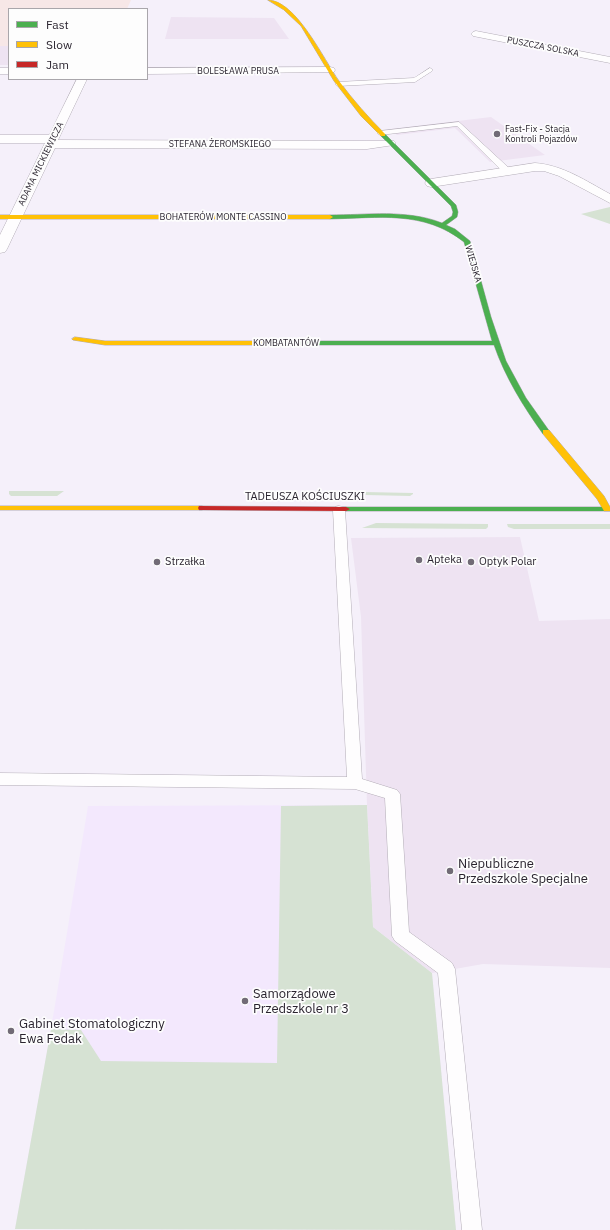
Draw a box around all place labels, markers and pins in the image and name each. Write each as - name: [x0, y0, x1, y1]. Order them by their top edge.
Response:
- place label: Fast-Fix - Stacja Kontroli Pojazdów: [505, 124, 577, 145]
- marker: Fast-Fix - Stacja Kontroli Pojazdów: [492, 129, 502, 139]
- place label: Apteka: [427, 553, 462, 567]
- place label: Strzałka: [165, 555, 205, 569]
- marker: Apteka: [414, 555, 424, 565]
- place label: Optyk Polar: [479, 555, 536, 569]
- marker: Strzałka: [152, 557, 162, 567]
- marker: Optyk Polar: [466, 557, 476, 567]
- place label: Niepubliczne Przedszkole Specjalne: [458, 856, 588, 887]
- marker: Niepubliczne Przedszkole Specjalne: [445, 866, 455, 876]
- place label: Samorządowe Przedszkole nr 3: [253, 986, 349, 1017]
- marker: Samorządowe Przedszkole nr 3: [240, 996, 250, 1006]
- place label: Gabinet Stomatologiczny Ewa Fedak: [19, 1016, 165, 1047]
- marker: Gabinet Stomatologiczny Ewa Fedak: [6, 1026, 16, 1036]

